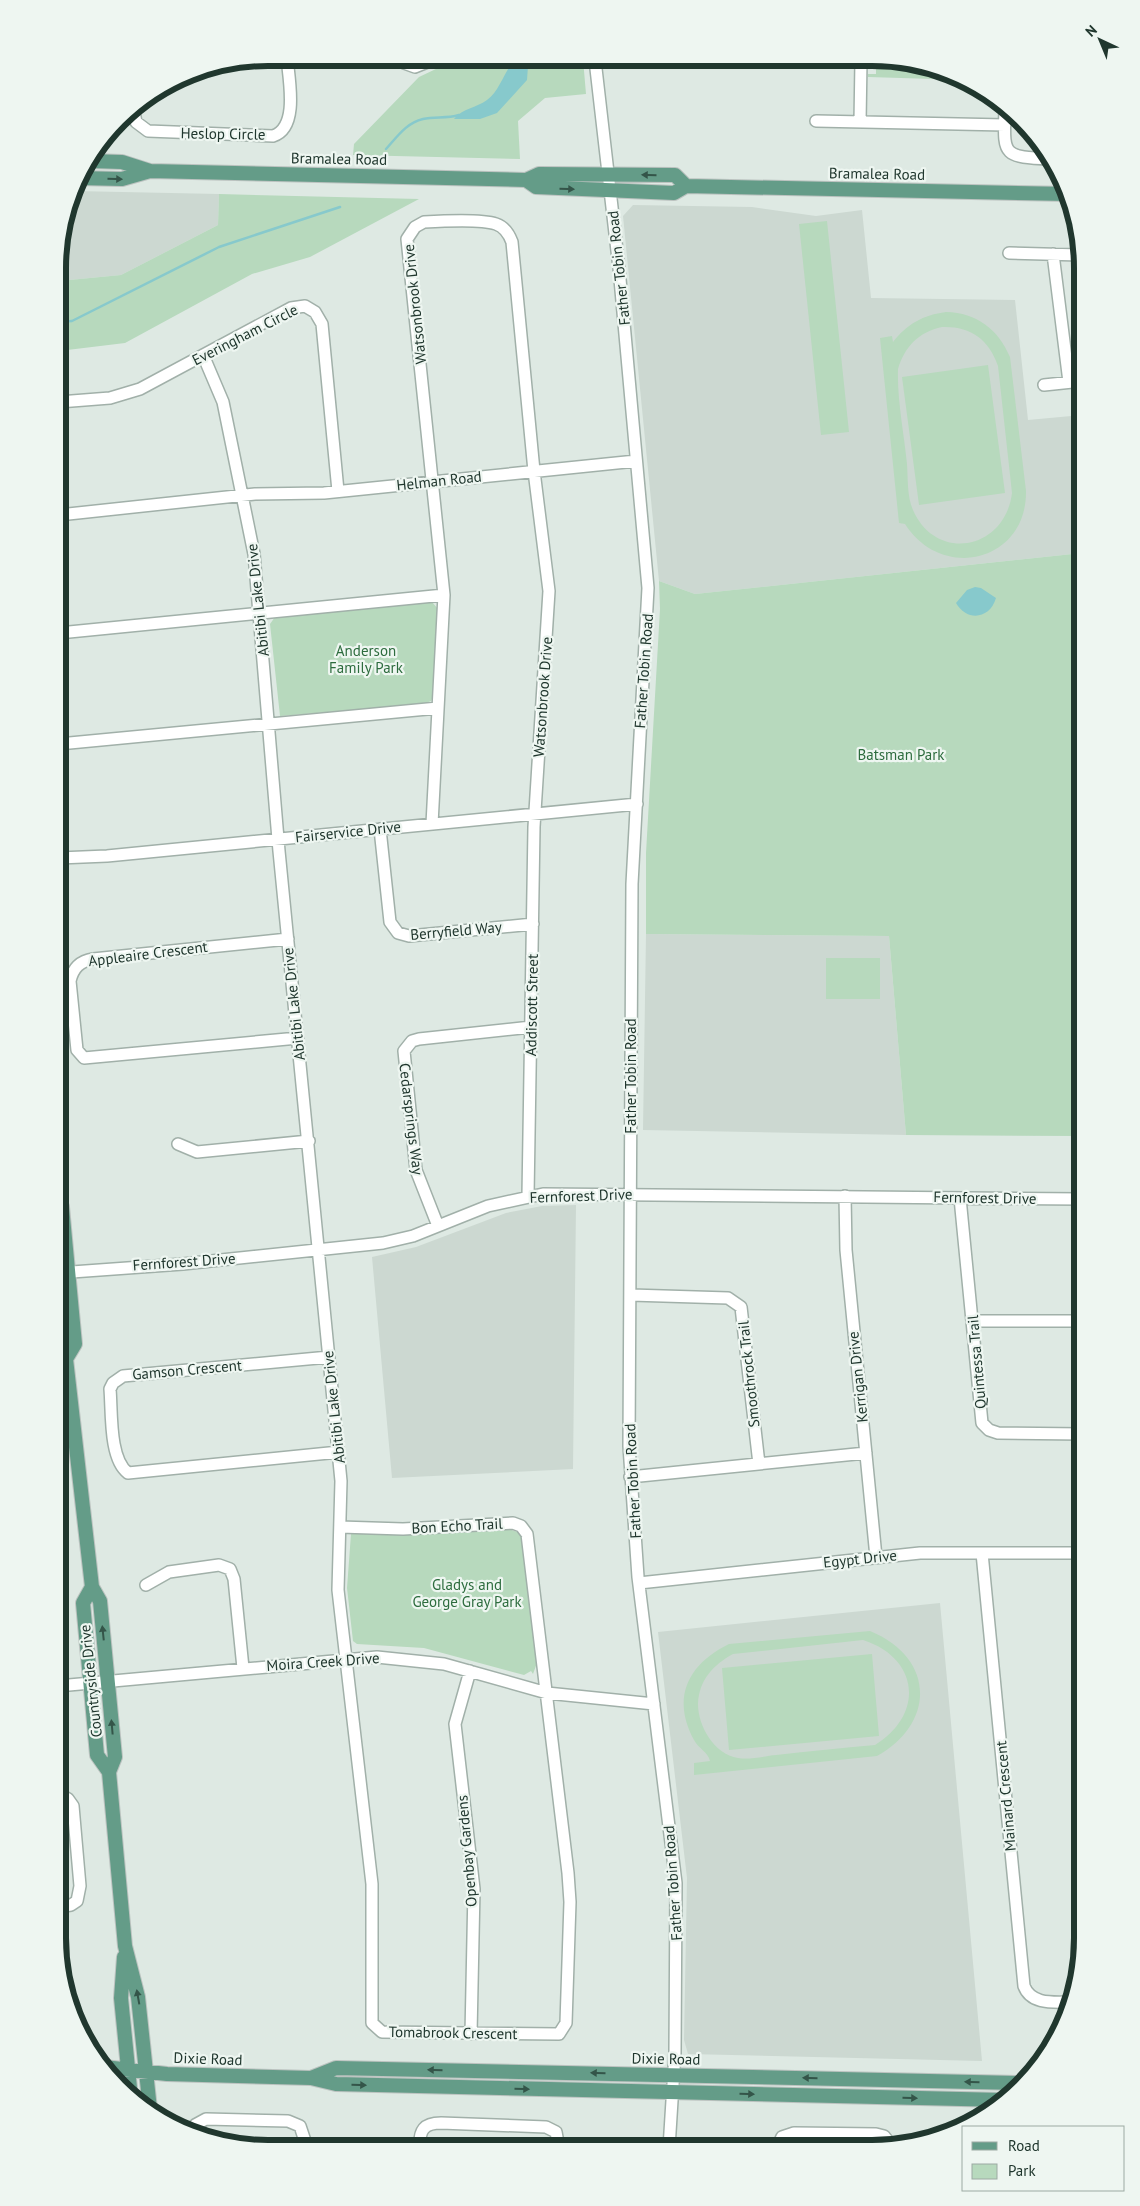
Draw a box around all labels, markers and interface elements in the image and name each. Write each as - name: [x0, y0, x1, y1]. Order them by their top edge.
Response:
- north arrow: [1075, 15, 1125, 65]
- text: N: [1081, 21, 1101, 40]
- street label: Heslop Circle: [180, 123, 266, 144]
- street label: Bramalea Road: [291, 148, 387, 169]
- street label: Bramalea Road: [829, 163, 925, 184]
- one-way arrow: [641, 171, 657, 179]
- one-way arrow: [107, 175, 123, 183]
- one-way arrow: [560, 185, 576, 193]
- street label: Father Tobin Road: [603, 210, 634, 326]
- street label: Watsonbrook Drive: [399, 243, 430, 365]
- street label: Everingham Circle: [189, 300, 301, 369]
- street label: Helman Road: [395, 467, 483, 494]
- street label: Abitibi Lake Drive: [242, 543, 273, 657]
- street label: Father Tobin Road: [630, 613, 657, 729]
- street label: Watsonbrook Drive: [529, 636, 556, 758]
- park label: Anderson Family Park: [329, 641, 404, 677]
- park label: Batsman Park: [857, 745, 945, 764]
- street label: Fairservice Drive: [294, 817, 402, 847]
- street label: Berryfield Way: [409, 917, 502, 944]
- street label: Appleaire Crescent: [87, 937, 209, 970]
- street label: Abitibi Lake Drive: [278, 947, 309, 1061]
- street label: Addiscott Street: [521, 954, 542, 1056]
- street label: Father Tobin Road: [621, 1018, 640, 1134]
- street label: Cedarsprings Way: [395, 1062, 428, 1176]
- street label: Fernforest Drive: [529, 1184, 633, 1207]
- street label: Fernforest Drive: [933, 1187, 1037, 1208]
- street label: Fernforest Drive: [132, 1248, 236, 1275]
- street label: Quintessa Trail: [963, 1314, 990, 1410]
- street label: Smoothrock Trail: [733, 1319, 764, 1428]
- street label: Kerrigan Drive: [843, 1331, 872, 1424]
- street label: Abitibi Lake Drive: [318, 1350, 349, 1464]
- street label: Gamson Crescent: [131, 1355, 243, 1384]
- street label: Father Tobin Road: [620, 1423, 645, 1539]
- street label: Bon Echo Trail: [411, 1514, 504, 1537]
- street label: Egypt Drive: [822, 1545, 898, 1572]
- park label: Gladys and George Gray Park: [412, 1575, 522, 1611]
- street label: Countryside Drive: [75, 1624, 106, 1738]
- one-way arrow: [99, 1625, 107, 1641]
- street label: Moira Creek Drive: [266, 1648, 380, 1675]
- one-way arrow: [108, 1719, 116, 1735]
- street label: Mainard Crescent: [991, 1740, 1020, 1852]
- street label: Openbay Gardens: [452, 1794, 481, 1908]
- street label: Father Tobin Road: [659, 1825, 686, 1941]
- one-way arrow: [133, 1989, 141, 2005]
- street label: Tomabrook Crescent: [388, 2022, 518, 2043]
- street label: Dixie Road: [173, 2048, 243, 2069]
- street label: Dixie Road: [631, 2048, 701, 2069]
- one-way arrow: [427, 2066, 443, 2074]
- one-way arrow: [590, 2069, 606, 2077]
- one-way arrow: [802, 2074, 818, 2082]
- one-way arrow: [964, 2078, 980, 2086]
- one-way arrow: [352, 2081, 368, 2089]
- one-way arrow: [514, 2085, 530, 2093]
- one-way arrow: [740, 2090, 756, 2098]
- one-way arrow: [902, 2094, 918, 2102]
- legend: [962, 2126, 1125, 2191]
- text: Road: [1008, 2136, 1040, 2155]
- text: Park: [1008, 2161, 1036, 2180]

